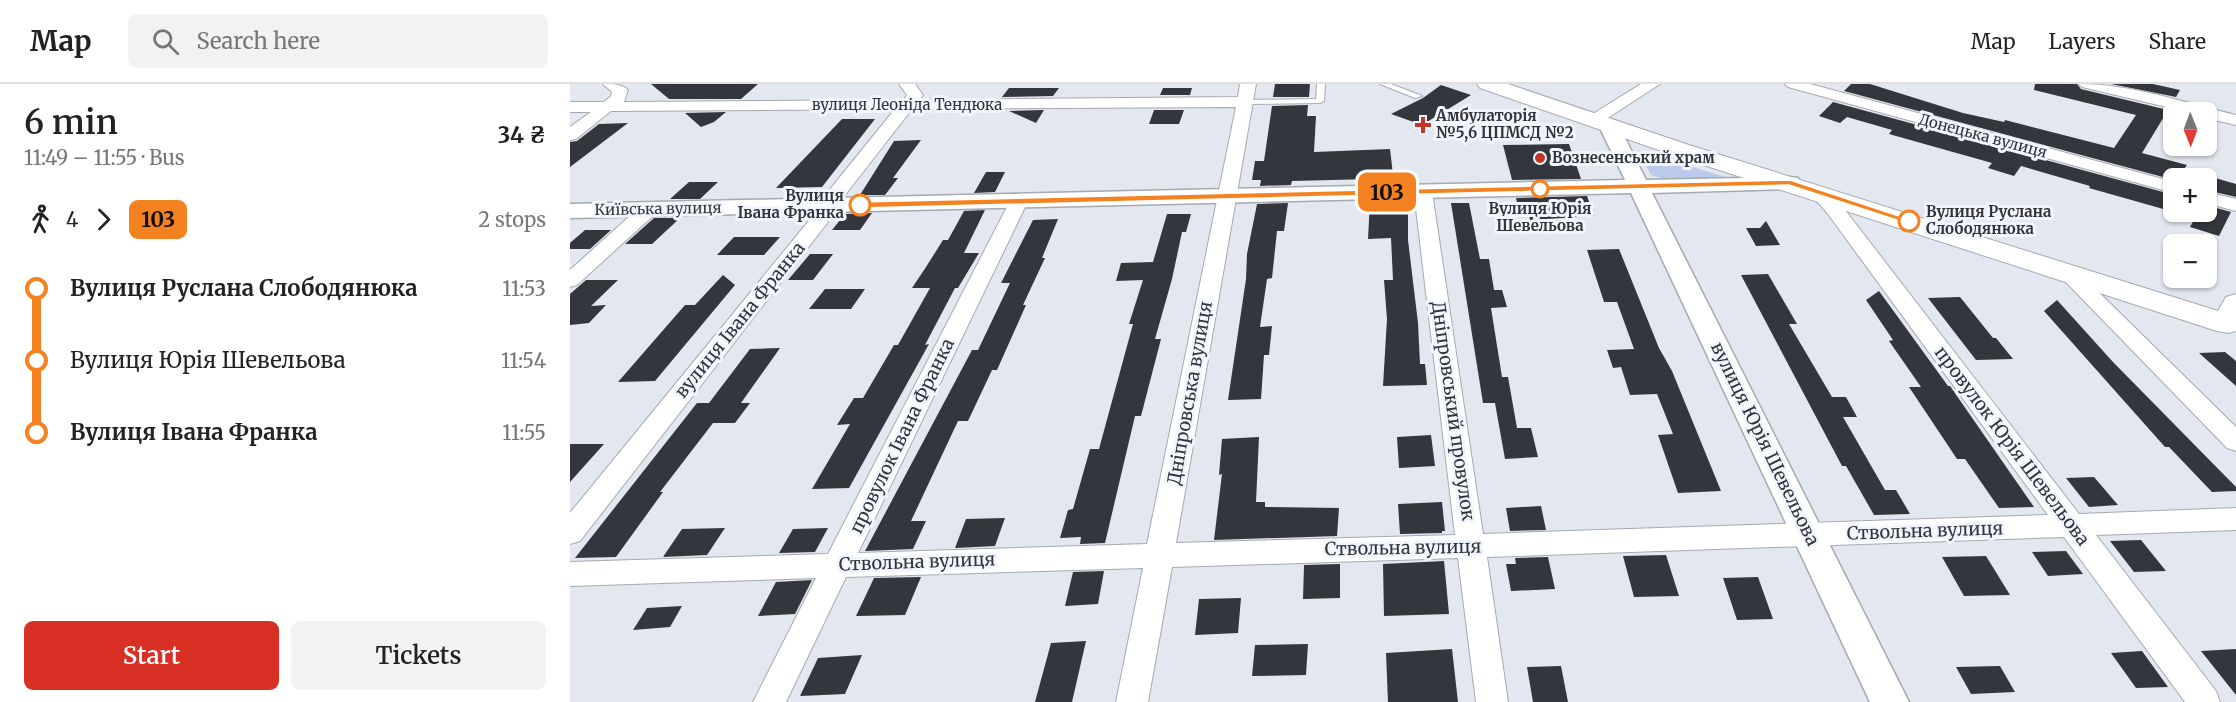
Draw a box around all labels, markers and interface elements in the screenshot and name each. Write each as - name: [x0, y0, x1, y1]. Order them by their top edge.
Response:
- search box: [128, 14, 548, 68]
- text: Map: [30, 23, 92, 59]
- icon: search: [149, 25, 182, 58]
- text: Search here: [197, 27, 320, 55]
- text: Map: [1971, 28, 2016, 55]
- text: Layers: [2049, 28, 2116, 55]
- text: Share: [2149, 28, 2206, 55]
- street label: вулиця Леоніда Тендюка: [812, 95, 1002, 114]
- text: 6 min: [24, 102, 118, 143]
- north arrow: [2163, 102, 2217, 156]
- map controls: [2163, 102, 2217, 288]
- place label: Амбулаторія №5,6 ЦПМСД №2: [1435, 106, 1574, 143]
- street label: Донецька вулиця: [1917, 109, 2049, 162]
- marker: Амбулаторія №5,6 ЦПМСД №2: [1414, 116, 1432, 134]
- text: 34 ₴: [498, 121, 546, 149]
- text: 11:49 – 11:55 · Bus: [24, 145, 185, 170]
- place label: Вознесенський храм: [1552, 148, 1715, 167]
- marker: Вознесенський храм: [1533, 151, 1547, 165]
- button: +: [2163, 168, 2217, 222]
- line badge: 103: [1352, 172, 1422, 212]
- text: 103: [1370, 179, 1404, 206]
- marker: Вулиця Юрія Шевельова: [1531, 180, 1549, 198]
- place label: Вулиця Івана Франка: [737, 186, 845, 222]
- marker: Вулиця Івана Франка: [849, 194, 871, 216]
- street label: Київська вулиця: [594, 198, 722, 219]
- place label: Вулиця Юрія Шевельова: [1489, 199, 1591, 235]
- place label: Вулиця Руслана Слободянюка: [1926, 202, 2052, 238]
- icon: walk: [24, 203, 57, 236]
- icon: forward: [87, 203, 120, 236]
- text: 103: [141, 206, 175, 233]
- text: 4: [66, 207, 78, 232]
- text: 2 stops: [478, 207, 546, 232]
- marker: Вулиця Руслана Слободянюка: [1898, 210, 1920, 232]
- button: −: [2163, 234, 2217, 288]
- street label: вулиця Івана Франка: [670, 237, 810, 402]
- text: Вулиця Руслана Слободянюка: [70, 274, 418, 302]
- text: 11:53: [502, 276, 546, 301]
- street label: Дніпровська вулиця: [1162, 299, 1217, 487]
- street label: Дніпровський провулок: [1427, 300, 1480, 523]
- street label: провулок Івана Франка: [844, 334, 959, 537]
- street label: вулиця Юрія Шевельова: [1706, 338, 1825, 550]
- street label: провулок Юрія Шевельова: [1930, 341, 2095, 550]
- text: Вулиця Юрія Шевельова: [70, 346, 346, 374]
- text: 11:54: [501, 348, 546, 373]
- text: Вулиця Івана Франка: [70, 418, 318, 446]
- text: 11:55: [502, 420, 546, 445]
- street label: Ствольна вулиця: [1846, 516, 2004, 545]
- street label: Ствольна вулиця: [1324, 535, 1482, 560]
- street label: Ствольна вулиця: [838, 547, 996, 576]
- button: Start: [24, 621, 279, 690]
- button: Tickets: [291, 621, 546, 690]

